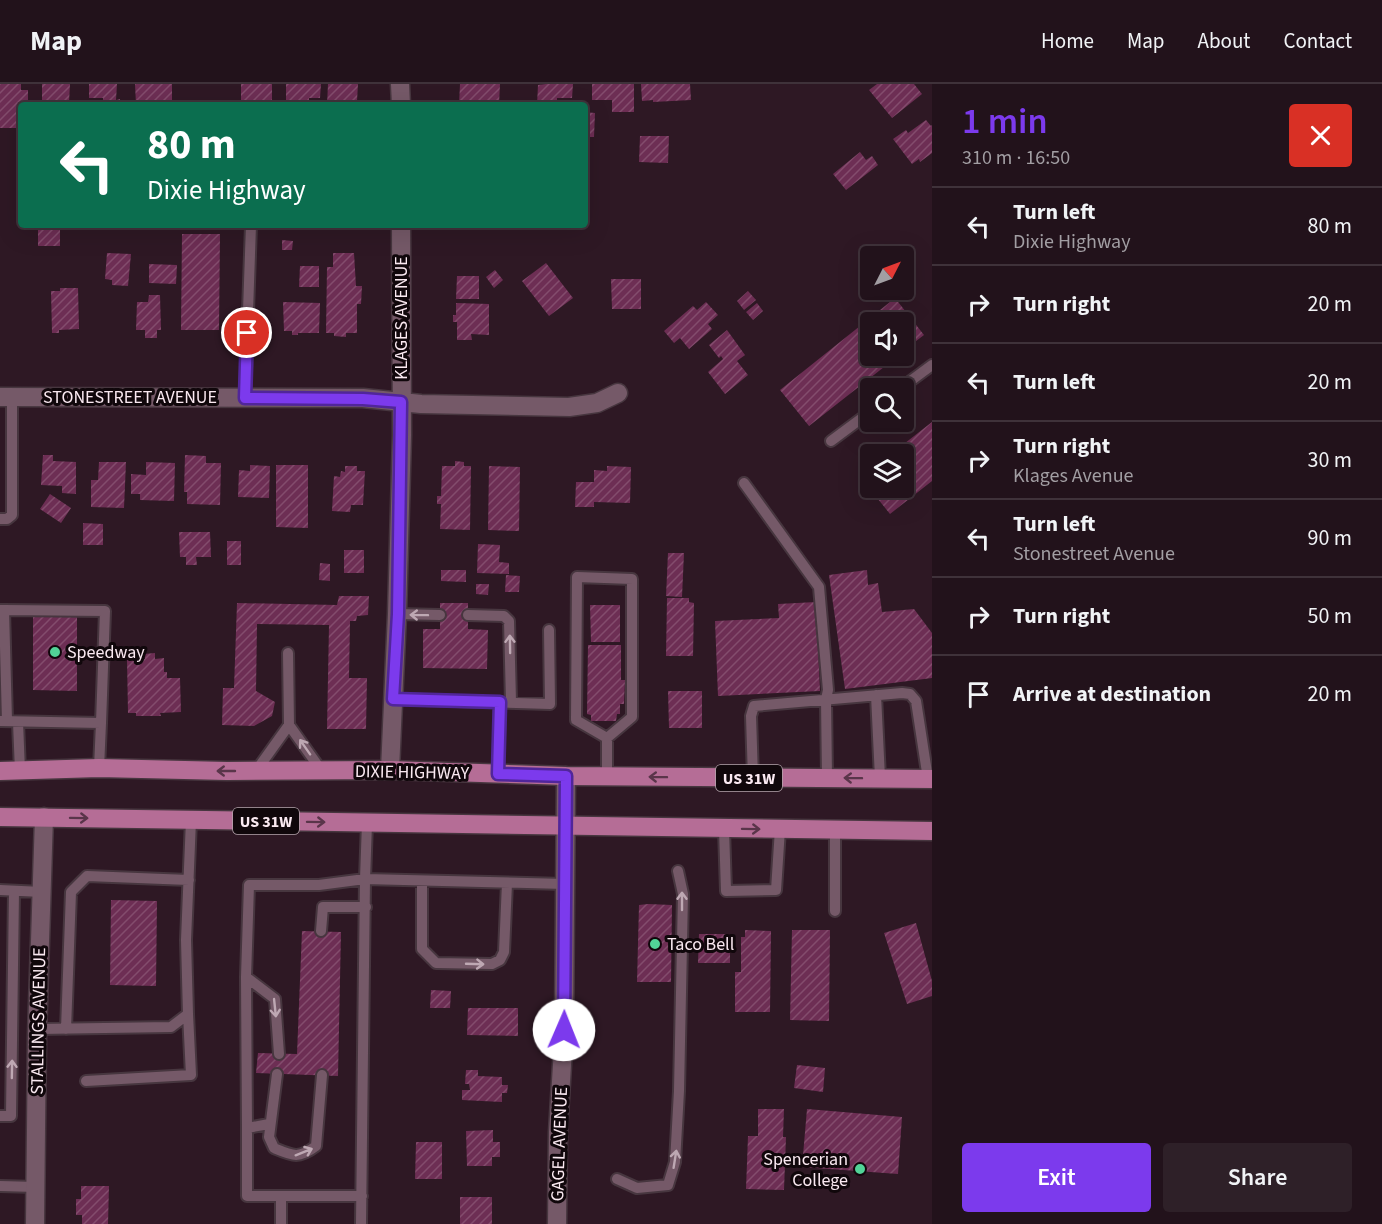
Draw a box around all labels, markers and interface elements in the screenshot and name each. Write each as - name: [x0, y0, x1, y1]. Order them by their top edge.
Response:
- text: Map: [30, 21, 82, 61]
- text: Home: [1041, 26, 1094, 56]
- text: Map: [1127, 26, 1165, 56]
- text: About: [1198, 26, 1250, 56]
- text: Contact: [1283, 26, 1352, 56]
- text: 1 min: [962, 96, 1048, 147]
- button: close: [1289, 104, 1352, 167]
- text: 80 m: [147, 115, 236, 175]
- icon: left: [48, 126, 126, 204]
- text: 310 m · 16:50: [962, 144, 1070, 172]
- text: Dixie Highway: [147, 171, 306, 210]
- text: Turn left: [1013, 196, 1095, 228]
- icon: left: [962, 210, 995, 243]
- text: 80 m: [1307, 210, 1352, 242]
- text: Dixie Highway: [1013, 228, 1131, 256]
- north arrow: [860, 246, 914, 300]
- map controls: [860, 246, 914, 498]
- street label: KLAGES AVENUE: [389, 256, 414, 380]
- icon: right: [962, 288, 995, 321]
- text: Turn right: [1013, 288, 1110, 320]
- text: 20 m: [1307, 288, 1352, 320]
- pin: [221, 307, 272, 358]
- button: sound: [860, 312, 914, 366]
- icon: arrive: [230, 316, 263, 349]
- icon: left: [962, 366, 995, 399]
- text: Turn left: [1013, 366, 1095, 398]
- text: 20 m: [1307, 366, 1352, 398]
- button: search: [860, 378, 914, 432]
- street label: STONESTREET AVENUE: [43, 385, 217, 410]
- text: Turn right: [1013, 430, 1110, 462]
- button: layers: [860, 444, 914, 498]
- icon: right: [962, 444, 995, 477]
- text: 30 m: [1307, 444, 1352, 476]
- text: Klages Avenue: [1013, 462, 1134, 490]
- text: Turn left: [1013, 508, 1095, 540]
- icon: left: [962, 522, 995, 555]
- text: 90 m: [1307, 522, 1352, 554]
- text: Stonestreet Avenue: [1013, 540, 1175, 568]
- icon: right: [962, 600, 995, 633]
- text: Turn right: [1013, 600, 1110, 632]
- text: 50 m: [1307, 600, 1352, 632]
- one-way arrow: [409, 609, 429, 620]
- one-way arrow: [504, 634, 515, 654]
- place label: Speedway: [67, 640, 145, 665]
- marker: Speedway: [48, 645, 62, 659]
- icon: arrive: [962, 678, 995, 711]
- text: Arrive at destination: [1013, 678, 1211, 710]
- text: 20 m: [1307, 678, 1352, 710]
- one-way arrow: [299, 740, 311, 756]
- street label: DIXIE HIGHWAY: [355, 759, 470, 786]
- one-way arrow: [217, 765, 237, 777]
- road number: US 31W: [716, 765, 782, 791]
- one-way arrow: [648, 771, 668, 783]
- one-way arrow: [843, 772, 863, 784]
- road number: US 31W: [233, 808, 299, 834]
- one-way arrow: [69, 812, 89, 824]
- one-way arrow: [306, 816, 326, 828]
- one-way arrow: [741, 823, 761, 835]
- one-way arrow: [676, 892, 688, 912]
- place label: Taco Bell: [667, 932, 734, 957]
- marker: Taco Bell: [648, 937, 662, 951]
- street label: STALLINGS AVENUE: [25, 947, 52, 1095]
- one-way arrow: [464, 958, 484, 970]
- one-way arrow: [270, 998, 281, 1018]
- position arrow: [532, 998, 596, 1062]
- one-way arrow: [6, 1059, 18, 1079]
- street label: GAGEL AVENUE: [545, 1086, 574, 1202]
- button: Exit: [962, 1143, 1151, 1212]
- button: Share: [1163, 1143, 1352, 1212]
- one-way arrow: [295, 1146, 313, 1157]
- place label: Spencerian College: [763, 1147, 848, 1193]
- one-way arrow: [669, 1150, 680, 1169]
- marker: Spencerian College: [853, 1162, 867, 1176]

